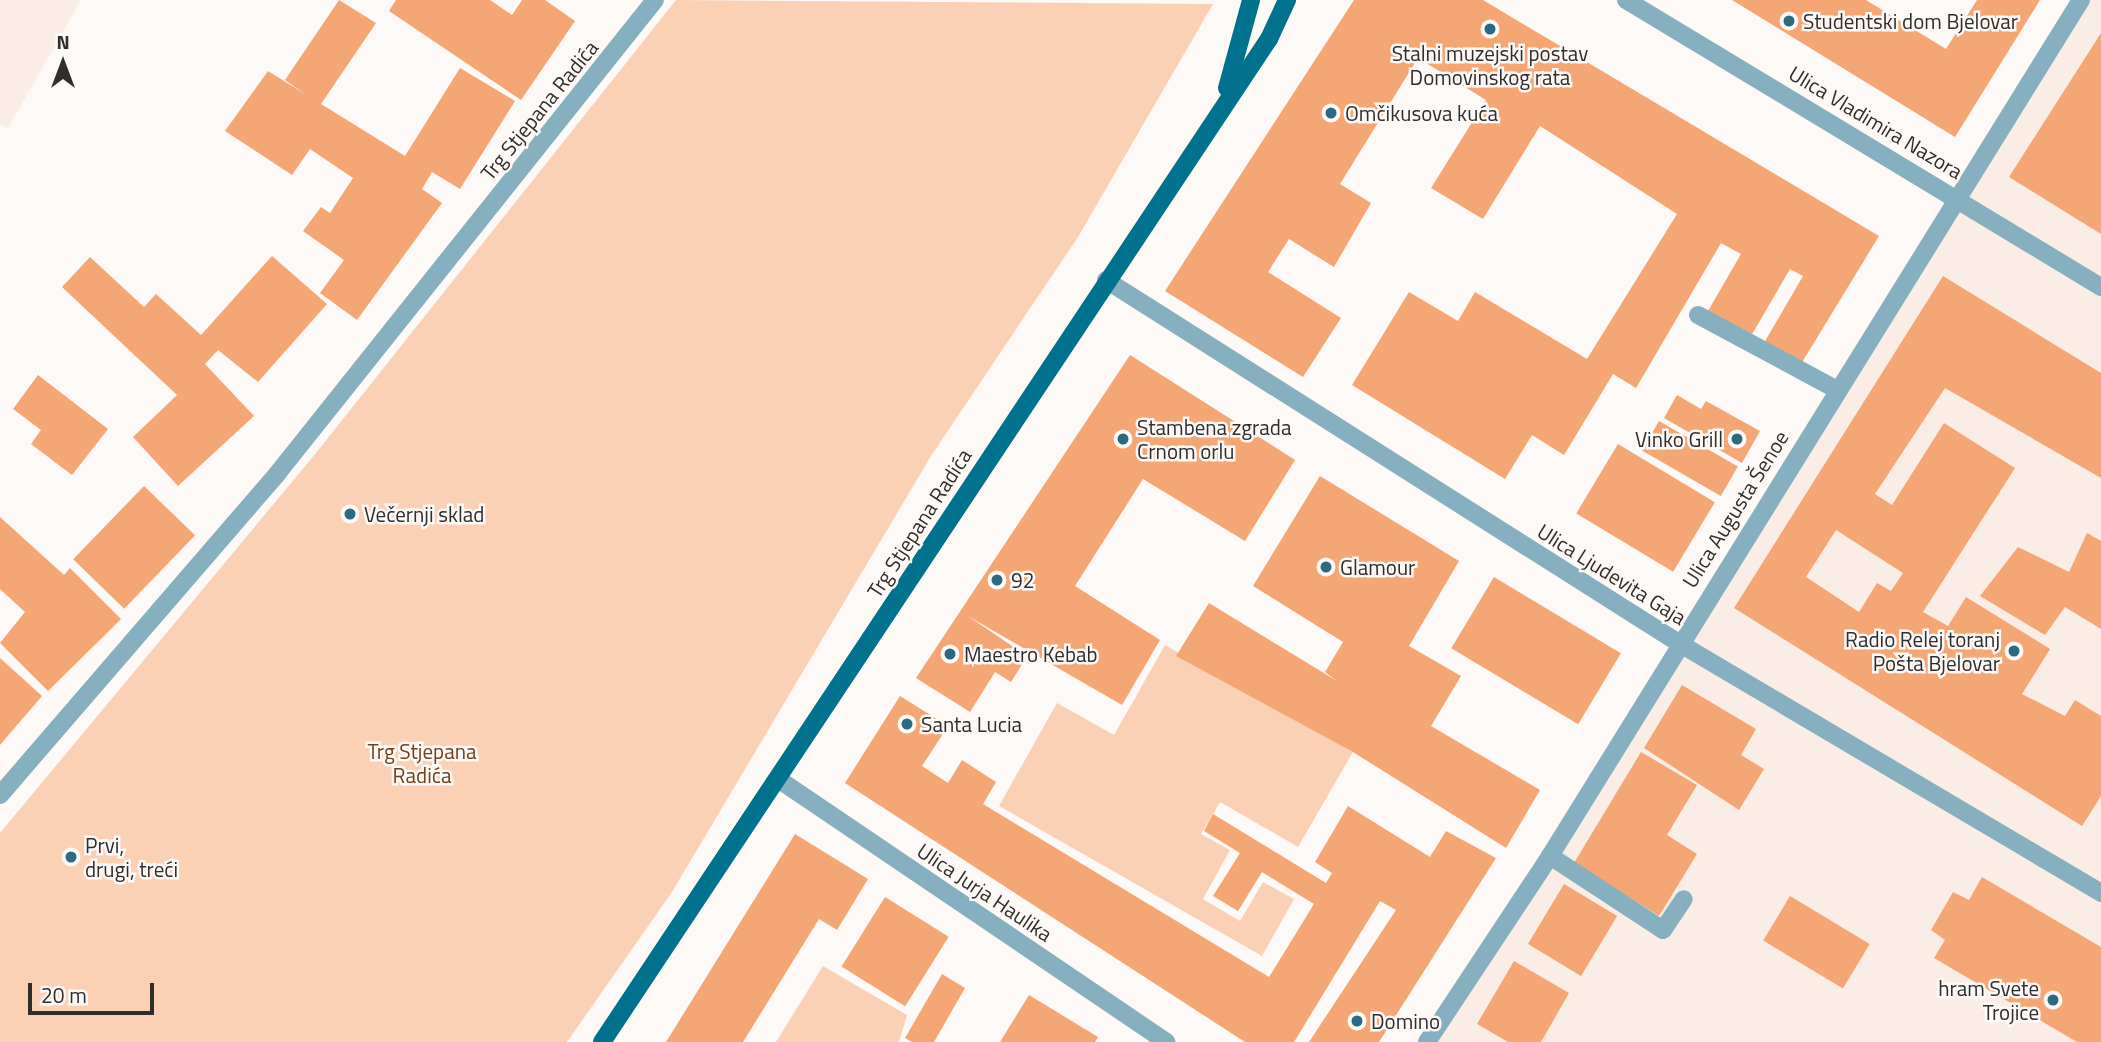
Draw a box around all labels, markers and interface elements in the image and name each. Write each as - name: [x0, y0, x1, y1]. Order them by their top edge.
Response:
- place label: Studentski dom Bjelovar: [1803, 8, 2018, 34]
- marker: Studentski dom Bjelovar: [1781, 13, 1797, 29]
- marker: Stalni muzejski postav Domovinskog rata: [1482, 21, 1498, 37]
- text: N: [56, 27, 70, 56]
- north arrow: [28, 28, 98, 98]
- street label: Trg Stjepana Radića: [475, 35, 603, 185]
- place label: Stalni muzejski postav Domovinskog rata: [1392, 40, 1588, 90]
- street label: Ulica Vladimira Nazora: [1785, 60, 1967, 184]
- place label: Omčikusova kuća: [1345, 100, 1498, 126]
- marker: Omčikusova kuća: [1323, 105, 1339, 121]
- place label: Stambena zgrada Crnom orlu: [1137, 414, 1291, 464]
- place label: Vinko Grill: [1635, 426, 1723, 452]
- street label: Ulica Augusta Šenoe: [1677, 426, 1793, 592]
- marker: Stambena zgrada Crnom orlu: [1115, 431, 1131, 447]
- marker: Vinko Grill: [1729, 431, 1745, 447]
- street label: Trg Stjepana Radića: [861, 444, 977, 602]
- place label: Večernji sklad: [364, 501, 484, 527]
- marker: Večernji sklad: [342, 506, 358, 522]
- street label: Ulica Ljudevita Gaja: [1533, 518, 1691, 630]
- place label: Glamour: [1340, 554, 1415, 580]
- marker: Glamour: [1318, 559, 1334, 575]
- place label: 92: [1011, 567, 1035, 593]
- marker: 92: [989, 572, 1005, 588]
- place label: Radio Relej toranj Pošta Bjelovar: [1845, 626, 2000, 676]
- place label: Maestro Kebab: [964, 641, 1098, 667]
- marker: Radio Relej toranj Pošta Bjelovar: [2006, 643, 2022, 659]
- marker: Maestro Kebab: [942, 646, 958, 662]
- place label: Santa Lucia: [921, 711, 1022, 737]
- marker: Santa Lucia: [899, 716, 915, 732]
- park label: Trg Stjepana Radića: [368, 738, 476, 788]
- place label: Prvi, drugi, treći: [85, 832, 178, 882]
- street label: Ulica Jurja Haulika: [913, 838, 1057, 946]
- marker: Prvi, drugi, treći: [63, 849, 79, 865]
- scale bar: [32, 968, 158, 1012]
- place label: hram Svete Trojice: [1938, 975, 2039, 1025]
- text: 20 m: [41, 979, 87, 1011]
- marker: hram Svete Trojice: [2045, 992, 2061, 1008]
- place label: Domino: [1371, 1008, 1440, 1034]
- marker: Domino: [1349, 1013, 1365, 1029]

